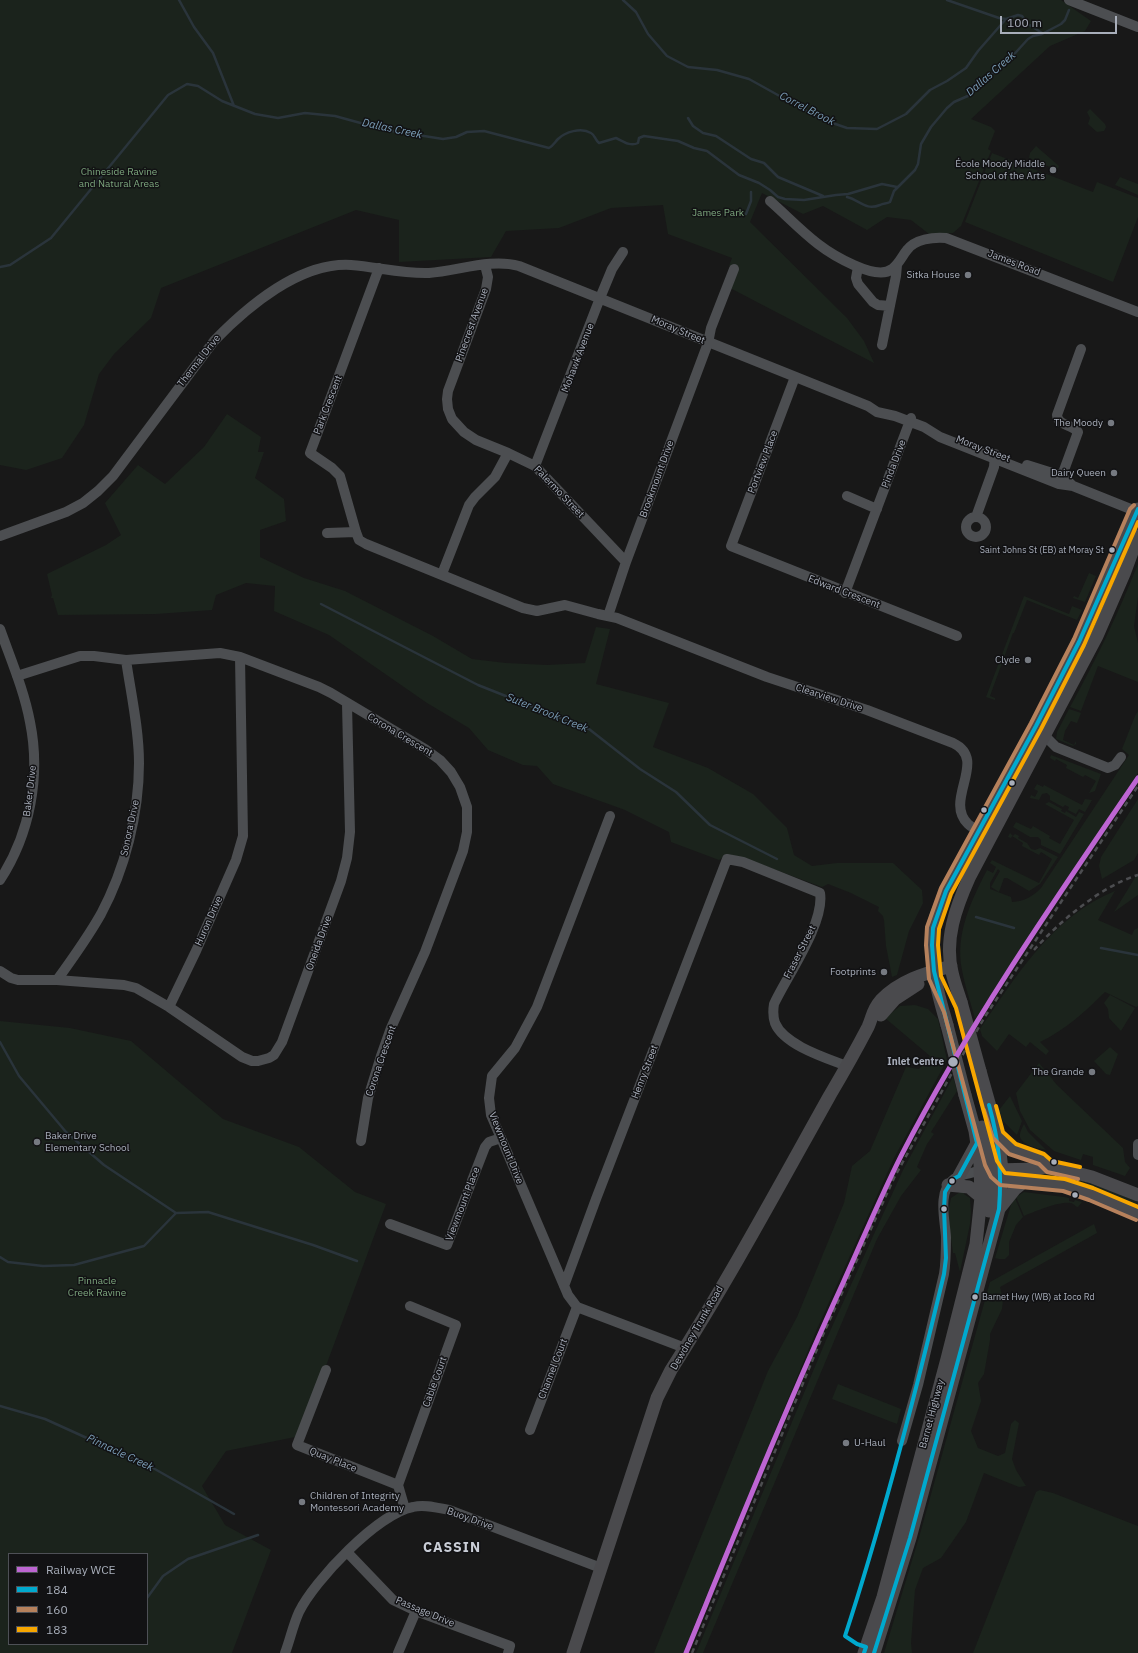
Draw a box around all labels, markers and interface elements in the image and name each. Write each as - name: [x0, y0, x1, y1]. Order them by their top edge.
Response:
- scale bar: [1002, 8, 1119, 34]
- text: 100 m: [1007, 15, 1042, 30]
- water label: Dallas Creek: [964, 49, 1018, 99]
- water label: Correl Brook: [777, 89, 837, 129]
- water label: Dallas Creek: [361, 116, 423, 142]
- place label: École Moody Middle School of the Arts: [955, 158, 1045, 182]
- marker: École Moody Middle School of the Arts: [1048, 165, 1058, 175]
- park label: Chineside Ravine and Natural Areas: [79, 166, 159, 190]
- park label: James Park: [692, 207, 744, 219]
- street label: James Road: [986, 248, 1042, 278]
- place label: Sitka House: [907, 269, 960, 281]
- marker: Sitka House: [963, 270, 973, 280]
- street label: Pinecrest Avenue: [453, 286, 491, 364]
- street label: Moray Street: [649, 313, 707, 347]
- street label: Mohawk Avenue: [559, 322, 597, 394]
- street label: Thermal Drive: [175, 333, 223, 389]
- street label: Park Crescent: [311, 374, 345, 436]
- place label: The Moody: [1054, 417, 1103, 429]
- marker: The Moody: [1106, 418, 1116, 428]
- street label: Portview Place: [746, 429, 780, 495]
- street label: Moray Street: [954, 433, 1012, 465]
- street label: Pinda Drive: [879, 438, 909, 490]
- street label: Brookmount Drive: [637, 439, 677, 519]
- street label: Palermo Street: [531, 464, 587, 520]
- place label: Dairy Queen: [1051, 467, 1106, 479]
- marker: Dairy Queen: [1109, 468, 1119, 478]
- place label: Saint Johns St (EB) at Moray St: [980, 545, 1104, 555]
- marker: Saint Johns St (EB) at Moray St: [1107, 545, 1117, 555]
- street label: Edward Crescent: [806, 573, 882, 611]
- place label: Clyde: [995, 654, 1020, 666]
- marker: Clyde: [1023, 655, 1033, 665]
- street label: Clearview Drive: [794, 682, 864, 714]
- water label: Suter Brook Creek: [504, 691, 590, 735]
- street label: Corona Crescent: [365, 711, 435, 759]
- street label: Baker Drive: [21, 765, 39, 817]
- unlabelled marker: [1007, 778, 1017, 788]
- street label: Sonora Drive: [118, 799, 142, 857]
- unlabelled marker: [979, 805, 989, 815]
- street label: Huron Drive: [193, 894, 225, 948]
- street label: Oneida Drive: [304, 914, 334, 972]
- street label: Fraser Street: [781, 923, 819, 981]
- place label: Footprints: [830, 966, 876, 978]
- marker: Footprints: [879, 967, 889, 977]
- street label: Corona Crescent: [363, 1024, 399, 1098]
- street label: Henry Street: [629, 1043, 661, 1101]
- marker: Inlet Centre: [946, 1055, 960, 1069]
- place label: Inlet Centre: [887, 1056, 944, 1068]
- place label: The Grande: [1032, 1066, 1084, 1078]
- marker: The Grande: [1087, 1067, 1097, 1077]
- street label: Viewmount Drive: [486, 1110, 526, 1186]
- place label: Baker Drive Elementary School: [45, 1130, 129, 1154]
- marker: Baker Drive Elementary School: [32, 1137, 42, 1147]
- unlabelled marker: [1049, 1157, 1059, 1167]
- street label: Viewmount Place: [443, 1166, 483, 1242]
- unlabelled marker: [947, 1176, 957, 1186]
- unlabelled marker: [1070, 1190, 1080, 1200]
- unlabelled marker: [939, 1204, 949, 1214]
- park label: Pinnacle Creek Ravine: [68, 1275, 126, 1298]
- street label: Dewdney Trunk Road: [668, 1284, 726, 1372]
- marker: Barnet Hwy (WB) at Ioco Rd: [970, 1292, 980, 1302]
- place label: Barnet Hwy (WB) at Ioco Rd: [982, 1292, 1095, 1302]
- street label: Channel Court: [536, 1337, 570, 1401]
- street label: Cable Court: [420, 1355, 450, 1409]
- street label: Barnet Highway: [917, 1378, 947, 1450]
- water label: Pinnacle Creek: [84, 1432, 156, 1474]
- place label: U-Haul: [854, 1437, 886, 1449]
- marker: U-Haul: [841, 1438, 851, 1448]
- street label: Quay Place: [308, 1445, 358, 1475]
- place label: Children of Integrity Montessori Academy: [310, 1490, 404, 1514]
- marker: Children of Integrity Montessori Academy: [297, 1497, 307, 1507]
- street label: Buoy Drive: [445, 1505, 495, 1533]
- district label: CASSIN: [423, 1540, 481, 1556]
- legend: [8, 1553, 148, 1645]
- text: Railway WCE: [46, 1562, 116, 1577]
- text: 184: [46, 1582, 68, 1597]
- street label: Passage Drive: [394, 1594, 456, 1630]
- text: 160: [46, 1602, 68, 1617]
- text: 183: [46, 1622, 68, 1637]

